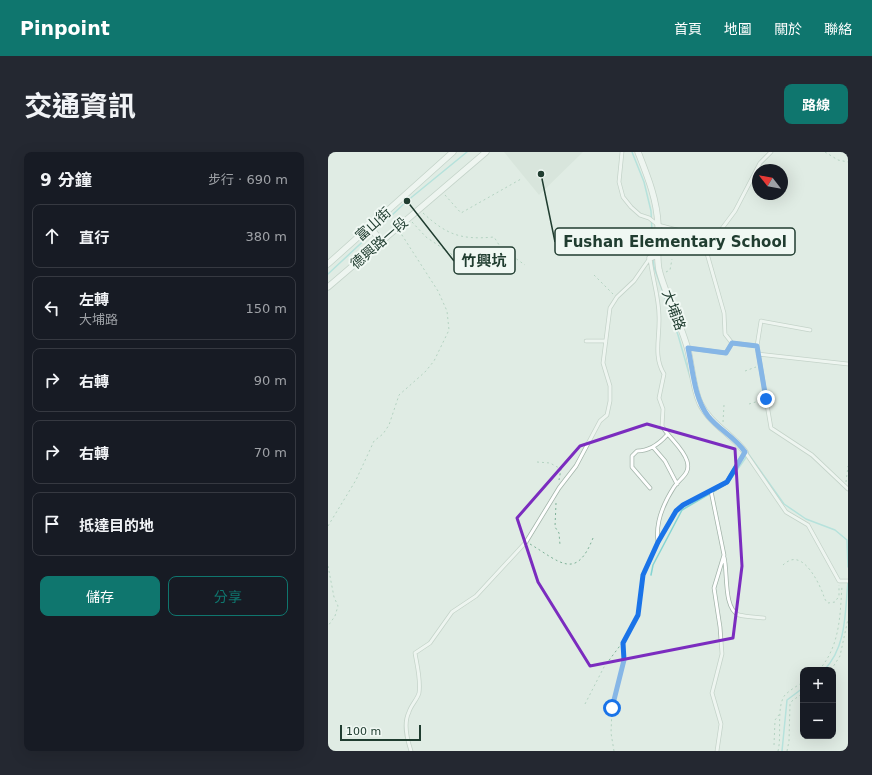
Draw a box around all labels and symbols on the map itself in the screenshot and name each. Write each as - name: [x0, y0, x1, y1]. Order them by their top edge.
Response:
- north arrow: [752, 164, 788, 200]
- street label: 富山街: [352, 204, 394, 244]
- street label: 德興路一段: [347, 214, 411, 272]
- callout: Fushan Elementary School: [555, 228, 795, 255]
- text: Fushan Elementary School: [563, 233, 787, 251]
- callout: 竹興坑: [454, 247, 515, 274]
- text: 竹興坑: [461, 252, 507, 270]
- street label: 大埔路: [659, 288, 689, 332]
- route end: [757, 390, 775, 408]
- route start: [603, 699, 621, 717]
- scale bar: [340, 723, 421, 742]

